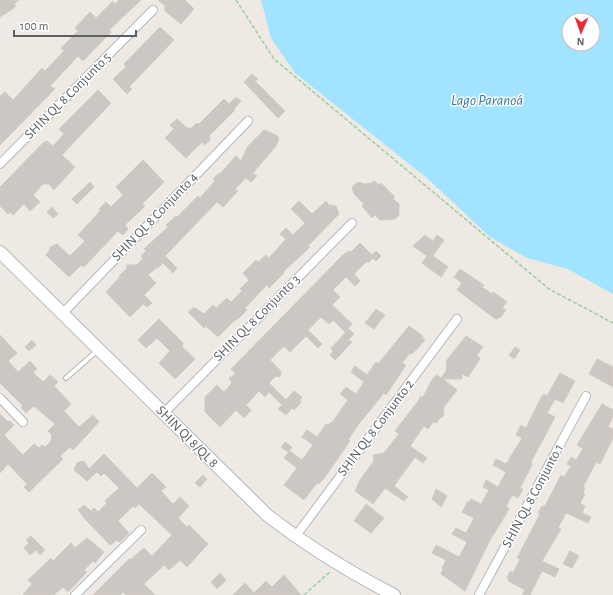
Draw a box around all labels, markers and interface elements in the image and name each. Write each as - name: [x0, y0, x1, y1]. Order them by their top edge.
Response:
- scale bar: [14, 12, 136, 38]
- north arrow: [561, 12, 601, 52]
- text: 100 m: [20, 20, 48, 32]
- text: N: [577, 36, 585, 47]
- street label: SHIN QL 8 Conjunto 5: [22, 50, 114, 142]
- water label: Lago Paranoá: [451, 93, 523, 108]
- street label: SHIN QL 8 Conjunto 4: [109, 170, 201, 264]
- street label: SHIN QL 8 Conjunto 3: [211, 272, 303, 364]
- street label: SHIN QL 8 Conjunto 2: [335, 377, 417, 479]
- street label: SHIN QI 8/QL 8: [153, 403, 221, 471]
- street label: SHIN QL 8 Conjunto 1: [500, 442, 566, 550]

